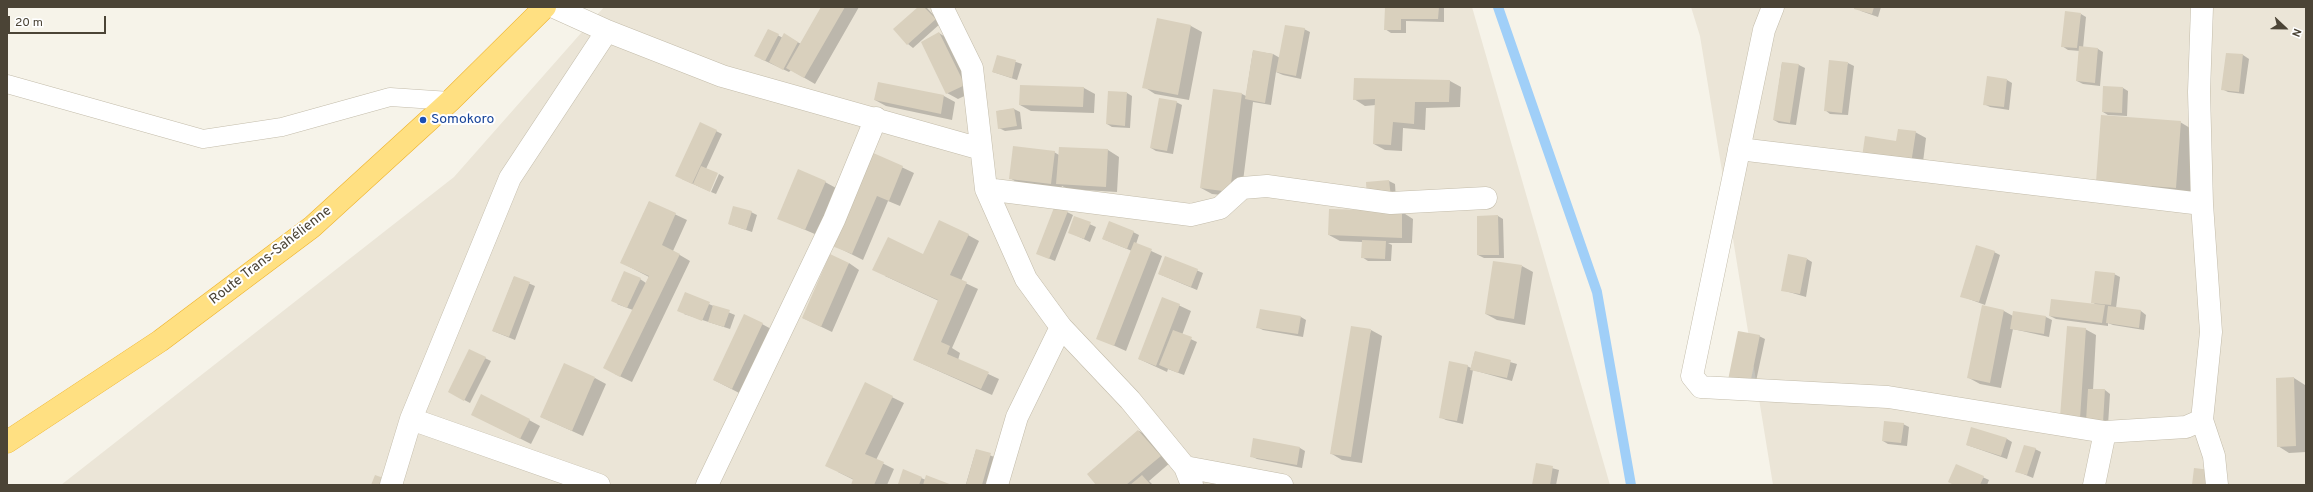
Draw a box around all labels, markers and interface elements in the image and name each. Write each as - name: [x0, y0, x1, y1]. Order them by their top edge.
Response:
- scale bar: [10, 8, 108, 34]
- north arrow: [2265, 8, 2305, 48]
- text: 20 m: [15, 15, 43, 31]
- text: N: [2288, 26, 2304, 39]
- place label: Somokoro: [431, 112, 494, 128]
- marker: Somokoro: [418, 115, 428, 125]
- street label: Route Trans-Sahélienne: [207, 203, 335, 309]

